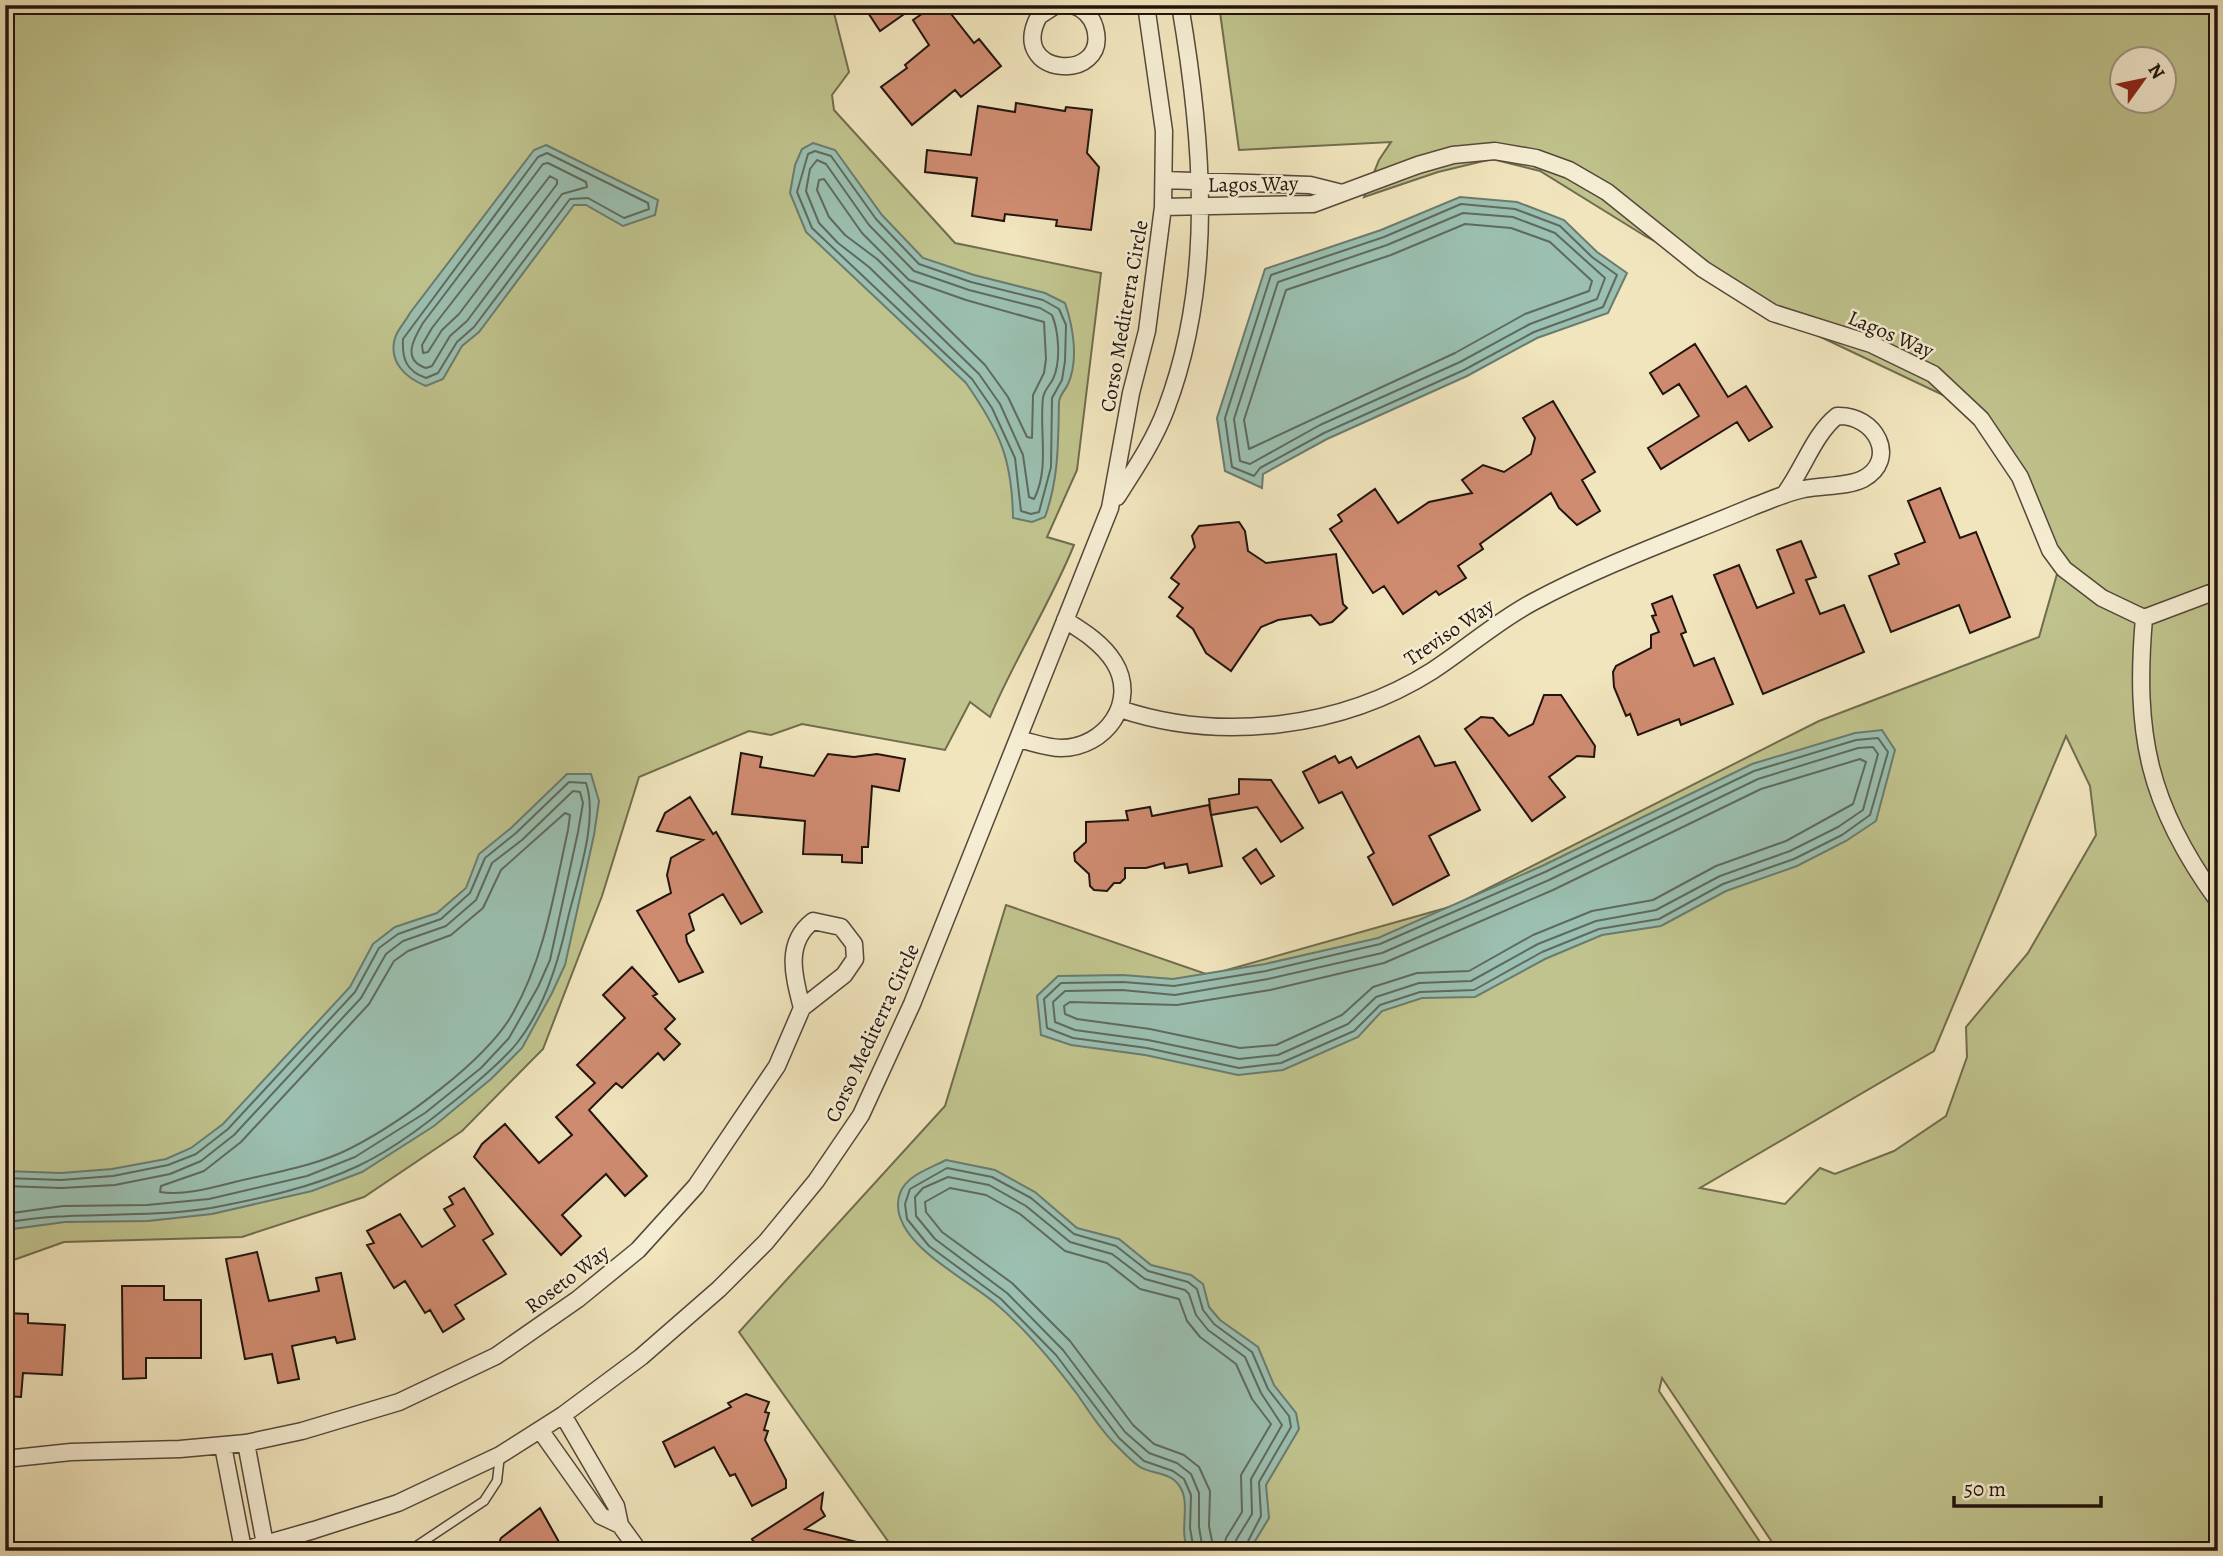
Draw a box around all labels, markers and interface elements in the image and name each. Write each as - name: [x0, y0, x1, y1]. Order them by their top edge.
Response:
- north arrow: [2108, 46, 2178, 116]
- text: N: [2142, 58, 2171, 84]
- street label: Lagos Way: [1207, 169, 1299, 199]
- street label: Corso Mediterra Circle: [1093, 218, 1155, 414]
- street label: Lagos Way: [1844, 303, 1939, 365]
- street label: Treviso Way: [1398, 591, 1500, 672]
- street label: Corso Mediterra Circle: [818, 939, 926, 1127]
- street label: Roseto Way: [519, 1238, 615, 1320]
- scale bar: [1954, 1465, 2100, 1509]
- text: 50 m: [1964, 1475, 2006, 1503]

